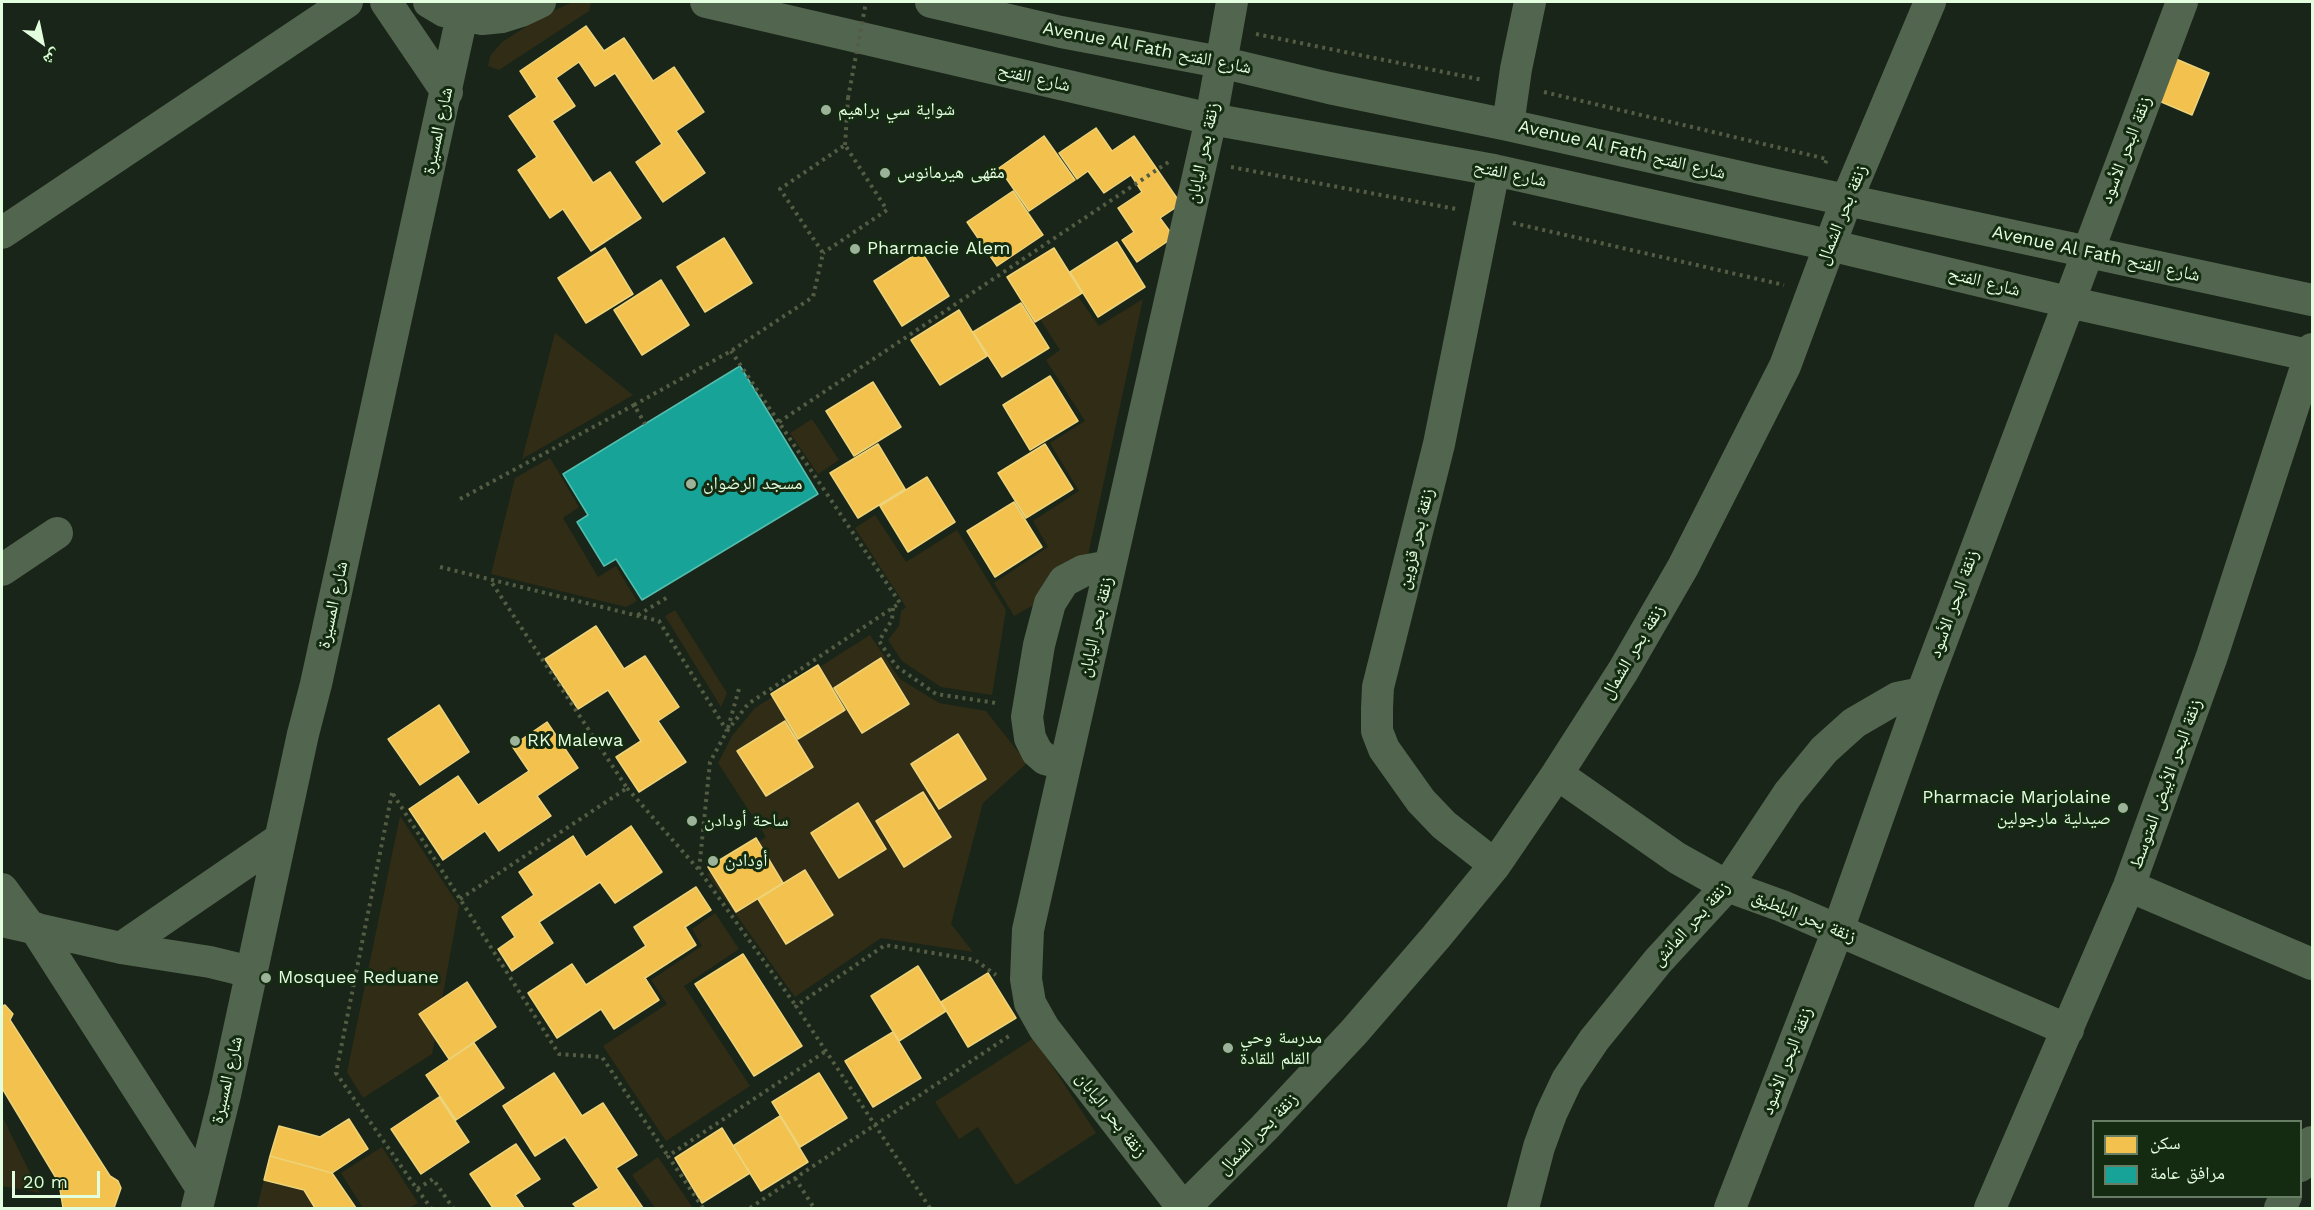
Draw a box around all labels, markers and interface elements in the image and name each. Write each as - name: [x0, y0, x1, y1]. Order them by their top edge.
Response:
- north arrow: [12, 12, 72, 72]
- street label: Avenue Al Fath شارع الفتح: [1041, 17, 1253, 79]
- text: ش: [40, 45, 64, 70]
- street label: شارع الفتح: [996, 59, 1072, 97]
- street label: شارع المسيرة: [418, 85, 458, 177]
- street label: زنقة البحر الأسود: [2096, 93, 2156, 207]
- place label: شواية سي براهيم: [838, 99, 955, 121]
- street label: زنقة بحر اليابان: [1182, 101, 1224, 205]
- marker: شواية سي براهيم: [819, 103, 833, 117]
- street label: Avenue Al Fath شارع الفتح: [1516, 116, 1728, 184]
- street label: شارع الفتح: [1472, 156, 1548, 192]
- place label: مقهى هيرمانوس: [897, 162, 1005, 184]
- street label: زنقة بحر الشمال: [1812, 162, 1872, 268]
- marker: مقهى هيرمانوس: [878, 166, 892, 180]
- street label: Avenue Al Fath شارع الفتح: [1990, 221, 2202, 287]
- place label: Pharmacie Alem: [867, 238, 1010, 260]
- marker: Pharmacie Alem: [848, 242, 862, 256]
- street label: شارع الفتح: [1946, 263, 2022, 301]
- place label: مسجد الرضوان: [703, 473, 803, 495]
- marker: مسجد الرضوان: [684, 477, 698, 491]
- street label: زنقة بحر قزوين: [1393, 486, 1439, 592]
- street label: زنقة البحر الأسود: [1924, 547, 1984, 661]
- street label: شارع المسيرة: [313, 559, 353, 651]
- street label: زنقة بحر اليابان: [1074, 575, 1118, 679]
- street label: زنقة بحر الشمال: [1596, 601, 1670, 703]
- street label: زنقة البحر الأبيض المتوسط: [2125, 696, 2207, 872]
- place label: RK Malewa: [527, 730, 623, 752]
- marker: RK Malewa: [508, 734, 522, 748]
- place label: Pharmacie Marjolaine صيدلية مارجولين: [1922, 787, 2111, 830]
- marker: Pharmacie Marjolaine صيدلية مارجولين: [2116, 801, 2130, 815]
- place label: ساحة أودادن: [704, 810, 789, 832]
- marker: ساحة أودادن: [685, 814, 699, 828]
- place label: أودادن: [725, 850, 767, 872]
- marker: أودادن: [706, 854, 720, 868]
- street label: زنقة بحر المانش: [1647, 877, 1735, 971]
- street label: زنقة بحر البلطيق: [1749, 886, 1859, 948]
- place label: Mosquee Reduane: [278, 967, 439, 989]
- marker: Mosquee Reduane: [259, 971, 273, 985]
- street label: زنقة البحر الأسود: [1757, 1004, 1817, 1118]
- place label: مدرسة وحي القلم للقادة: [1240, 1027, 1322, 1070]
- street label: شارع المسيرة: [206, 1034, 248, 1126]
- marker: مدرسة وحي القلم للقادة: [1221, 1041, 1235, 1055]
- street label: زنقة بحر اليابان: [1071, 1068, 1151, 1162]
- street label: زنقة بحر الشمال: [1213, 1088, 1303, 1180]
- legend: [2092, 1120, 2302, 1198]
- text: سكن: [2150, 1132, 2181, 1153]
- scale bar: [15, 1159, 104, 1197]
- text: مرافق عامة: [2150, 1162, 2225, 1183]
- text: 20 m: [23, 1171, 68, 1192]

